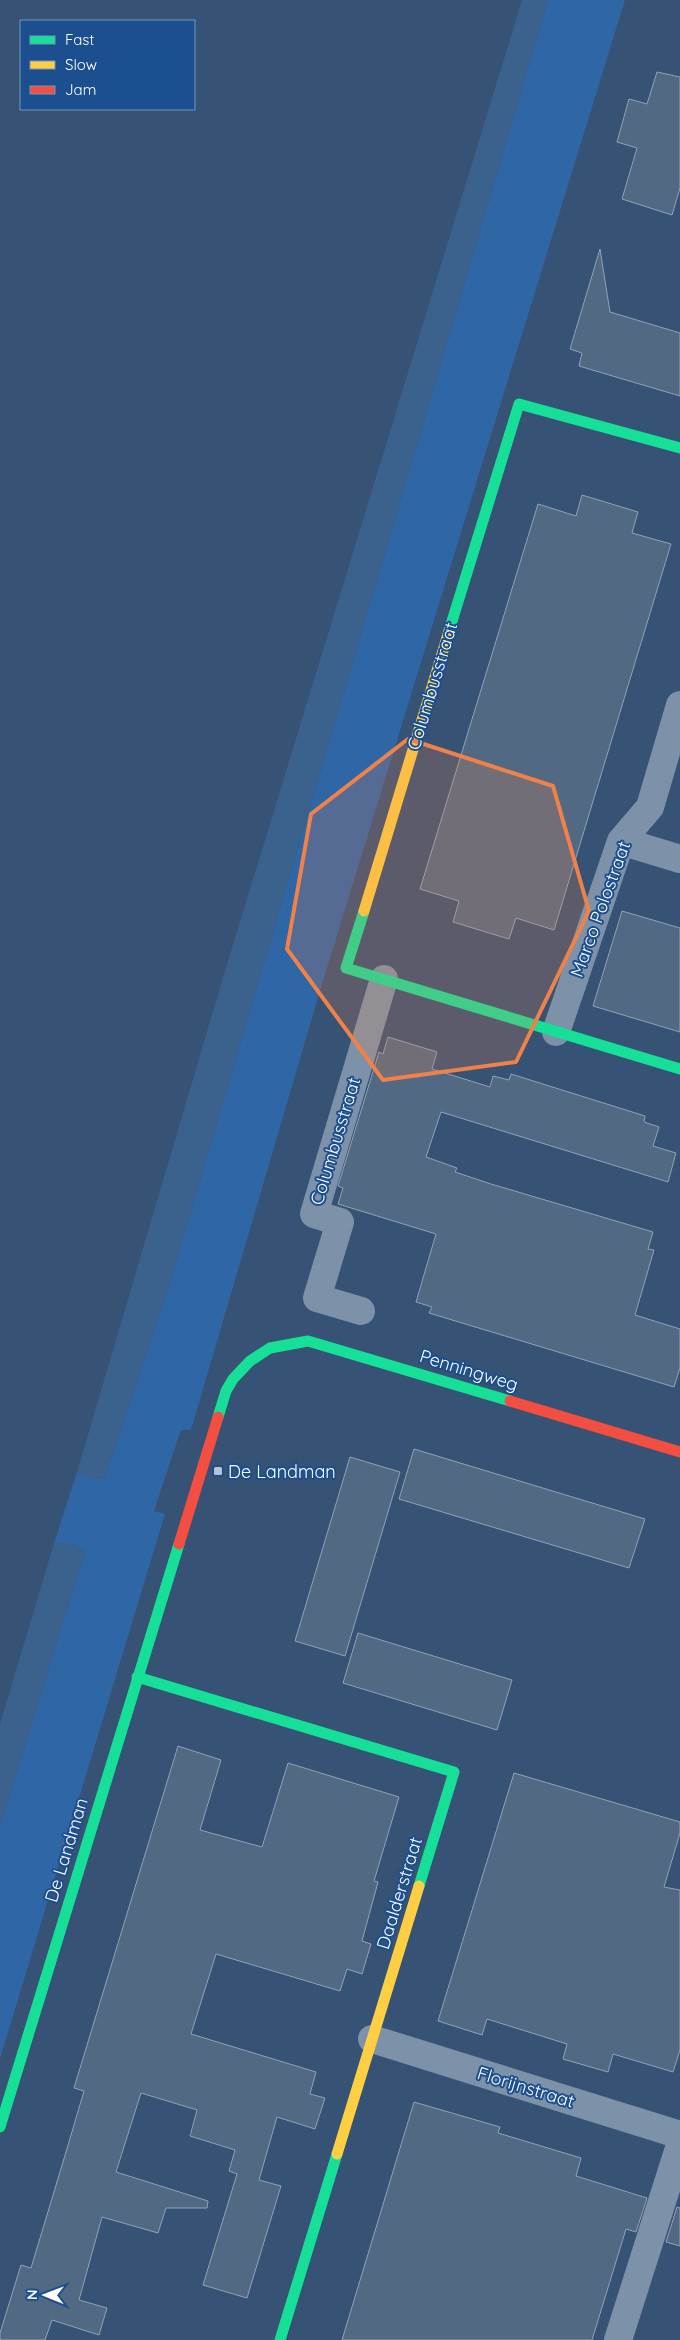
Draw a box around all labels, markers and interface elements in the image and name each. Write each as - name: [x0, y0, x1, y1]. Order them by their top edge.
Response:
- legend: [20, 20, 195, 110]
- text: Fast: [65, 30, 94, 49]
- text: Slow: [65, 55, 97, 74]
- text: Jam: [65, 80, 96, 99]
- street label: Columbusstraat: [402, 619, 462, 753]
- street label: Marco Polostraat: [565, 838, 635, 980]
- street label: Columbusstraat: [305, 1074, 365, 1208]
- street label: Penningweg: [417, 1344, 521, 1396]
- place label: De Landman: [228, 1460, 336, 1483]
- marker: De Landman: [212, 1465, 224, 1477]
- street label: De Landman: [39, 1795, 93, 1905]
- street label: Daalderstraat: [371, 1834, 427, 1952]
- street label: Florijnstraat: [475, 2061, 577, 2113]
- north arrow: [20, 2270, 70, 2320]
- text: N: [23, 2289, 41, 2300]

